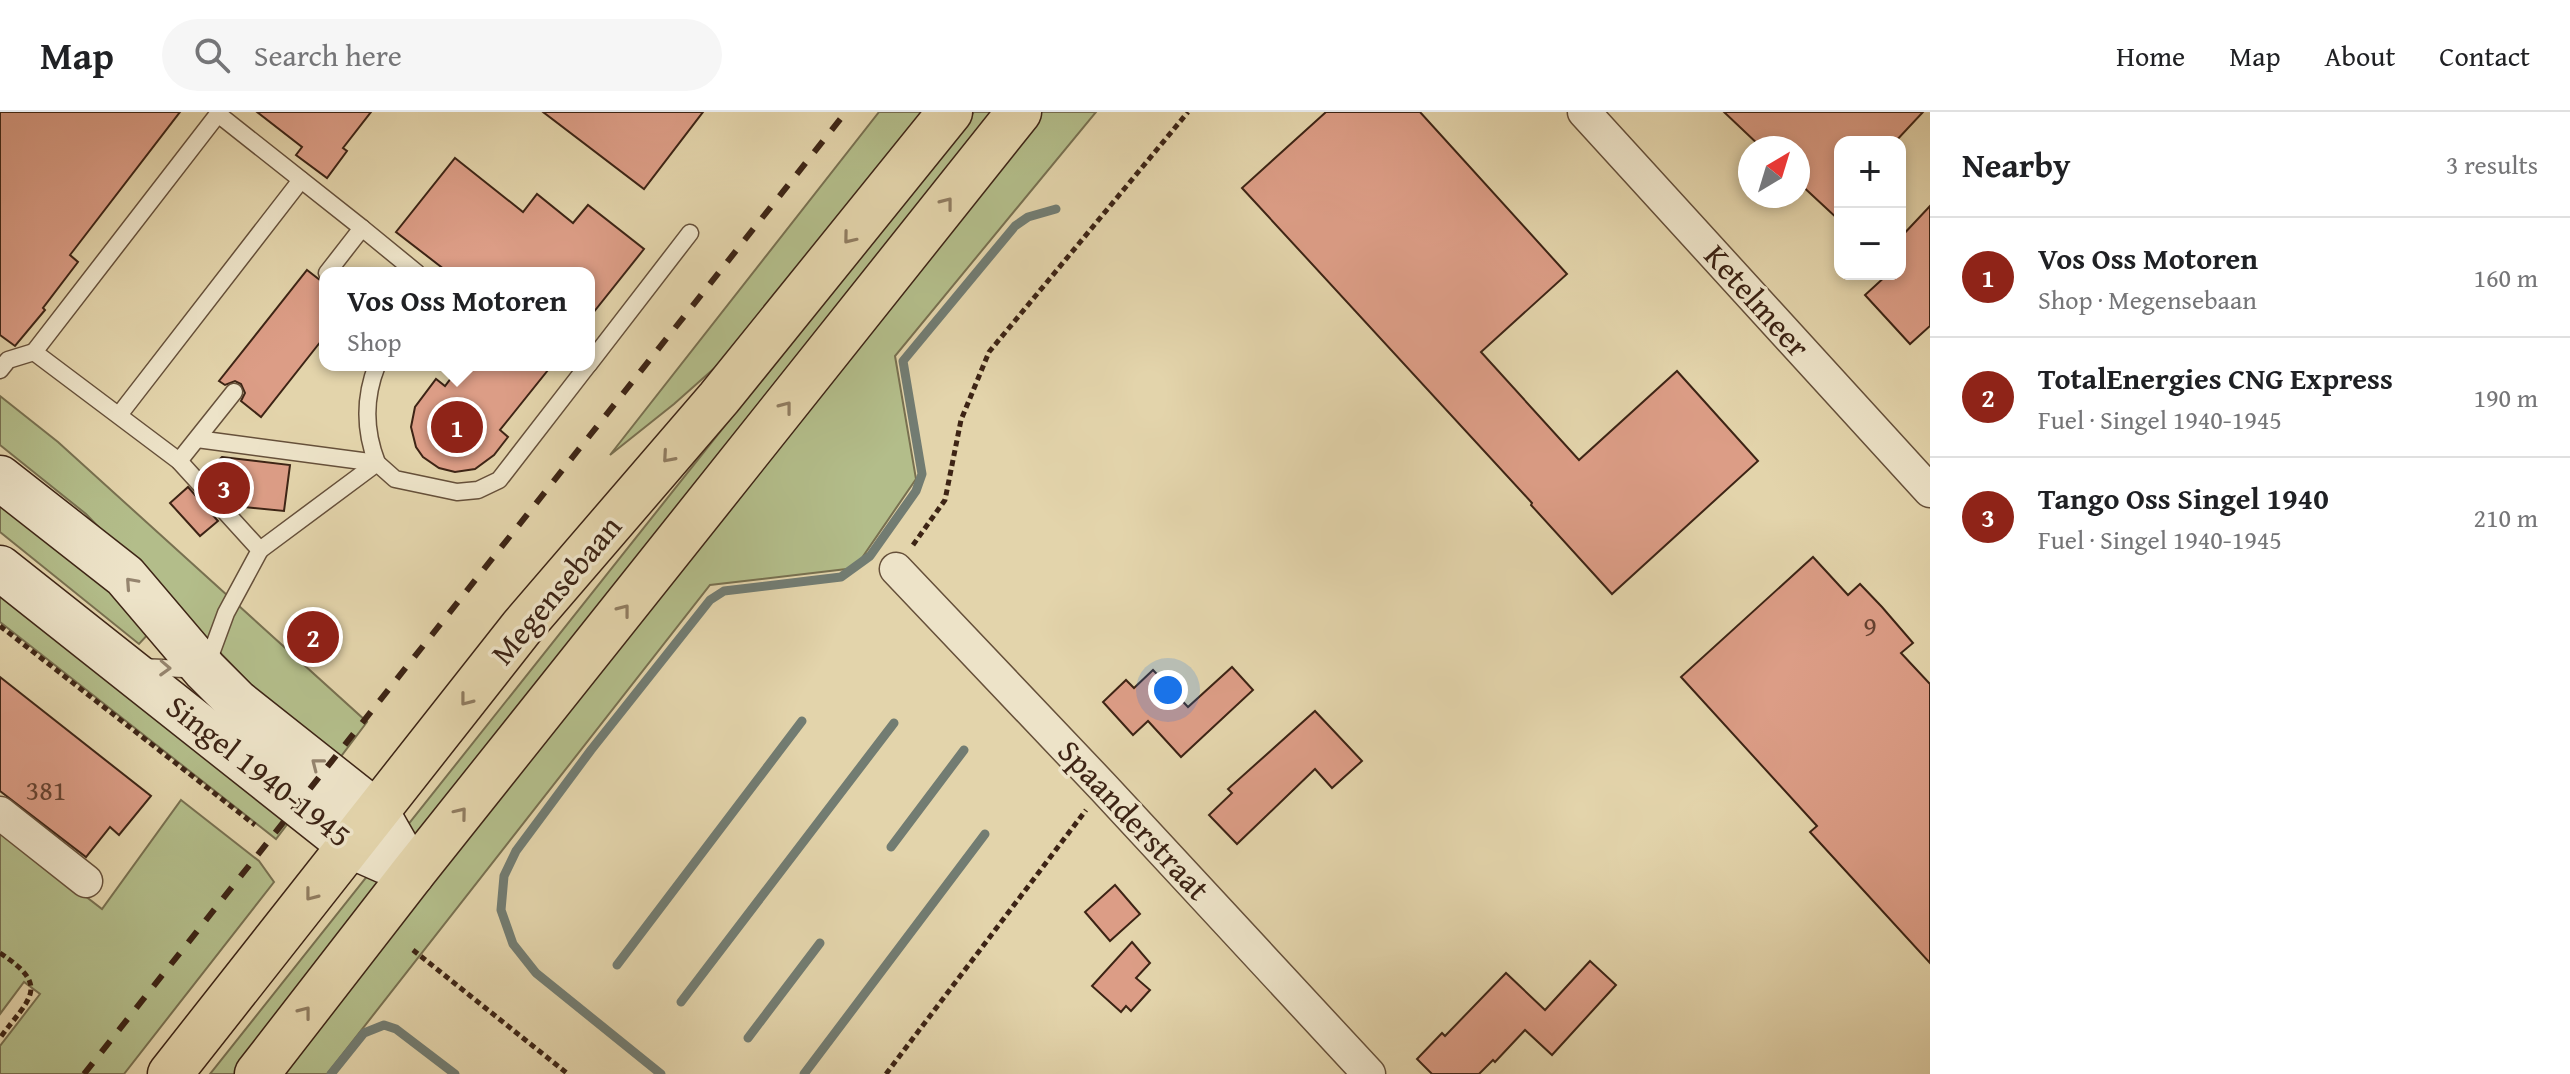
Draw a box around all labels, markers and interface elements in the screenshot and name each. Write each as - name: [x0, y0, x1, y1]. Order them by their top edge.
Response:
- search box: [162, 19, 722, 91]
- text: Map: [40, 27, 114, 83]
- icon: search: [190, 33, 234, 77]
- text: Search here: [254, 33, 402, 77]
- text: Home: [2116, 35, 2185, 76]
- text: Map: [2229, 35, 2281, 76]
- text: About: [2325, 35, 2395, 76]
- text: Contact: [2439, 35, 2530, 76]
- north arrow: [1738, 136, 1810, 208]
- map controls: [1834, 136, 1906, 280]
- button: +: [1834, 136, 1906, 208]
- text: Nearby: [1962, 140, 2071, 189]
- text: 3 results: [2446, 145, 2538, 184]
- one-way arrow: [938, 197, 952, 212]
- button: −: [1834, 208, 1906, 280]
- one-way arrow: [844, 229, 858, 244]
- street label: Ketelmeer: [1694, 233, 1821, 368]
- text: Vos Oss Motoren: [2038, 236, 2258, 280]
- text: 1: [1981, 258, 1995, 297]
- text: 160 m: [2473, 258, 2538, 297]
- popup: [319, 267, 595, 371]
- text: Vos Oss Motoren: [347, 278, 567, 322]
- text: Shop · Megensebaan: [2038, 280, 2257, 319]
- text: Shop: [347, 322, 402, 361]
- text: TotalEnergies CNG Express: [2038, 356, 2393, 400]
- text: 2: [1981, 378, 1995, 417]
- text: 190 m: [2473, 378, 2538, 417]
- pin: 1: [431, 397, 483, 457]
- text: Fuel · Singel 1940-1945: [2038, 400, 2282, 439]
- one-way arrow: [777, 401, 791, 416]
- one-way arrow: [663, 448, 678, 463]
- pin: 3: [198, 458, 250, 518]
- text: Tango Oss Singel 1940: [2038, 476, 2329, 520]
- text: 3: [1981, 498, 1995, 537]
- text: 210 m: [2473, 498, 2538, 537]
- street label: Megensebaan: [479, 505, 632, 675]
- text: Fuel · Singel 1940-1945: [2038, 520, 2282, 559]
- one-way arrow: [126, 578, 141, 593]
- one-way arrow: [615, 605, 629, 620]
- house number: 9: [1863, 605, 1877, 646]
- pin: 2: [287, 607, 339, 667]
- one-way arrow: [159, 659, 172, 676]
- your location: [1148, 670, 1188, 710]
- street label: Singel 1940-1945: [157, 683, 362, 858]
- one-way arrow: [461, 691, 475, 706]
- street label: Spaanderstraat: [1047, 729, 1221, 911]
- one-way arrow: [311, 759, 326, 773]
- house number: 381: [26, 769, 66, 810]
- one-way arrow: [452, 807, 466, 822]
- one-way arrow: [307, 886, 321, 901]
- one-way arrow: [295, 1006, 309, 1021]

